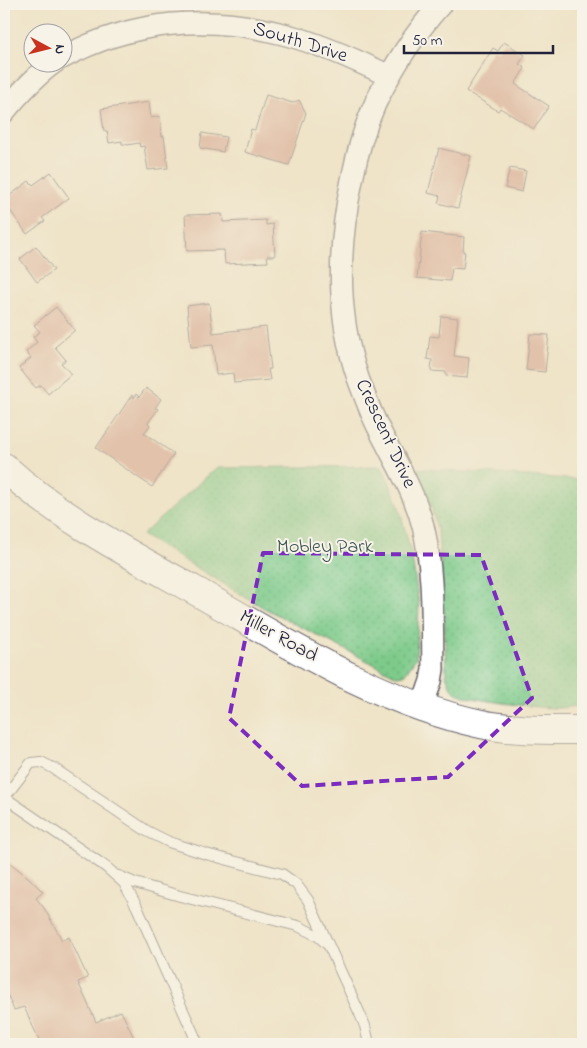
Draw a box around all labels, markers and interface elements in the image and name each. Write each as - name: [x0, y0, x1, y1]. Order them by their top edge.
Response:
- street label: South Drive: [249, 15, 351, 71]
- north arrow: [22, 22, 72, 72]
- scale bar: [404, 22, 553, 54]
- text: 50 m: [412, 30, 443, 52]
- text: N: [48, 43, 70, 55]
- street label: Crescent Drive: [347, 375, 423, 493]
- park label: Mobley Park: [277, 533, 373, 562]
- street label: Miller Road: [233, 603, 323, 671]

